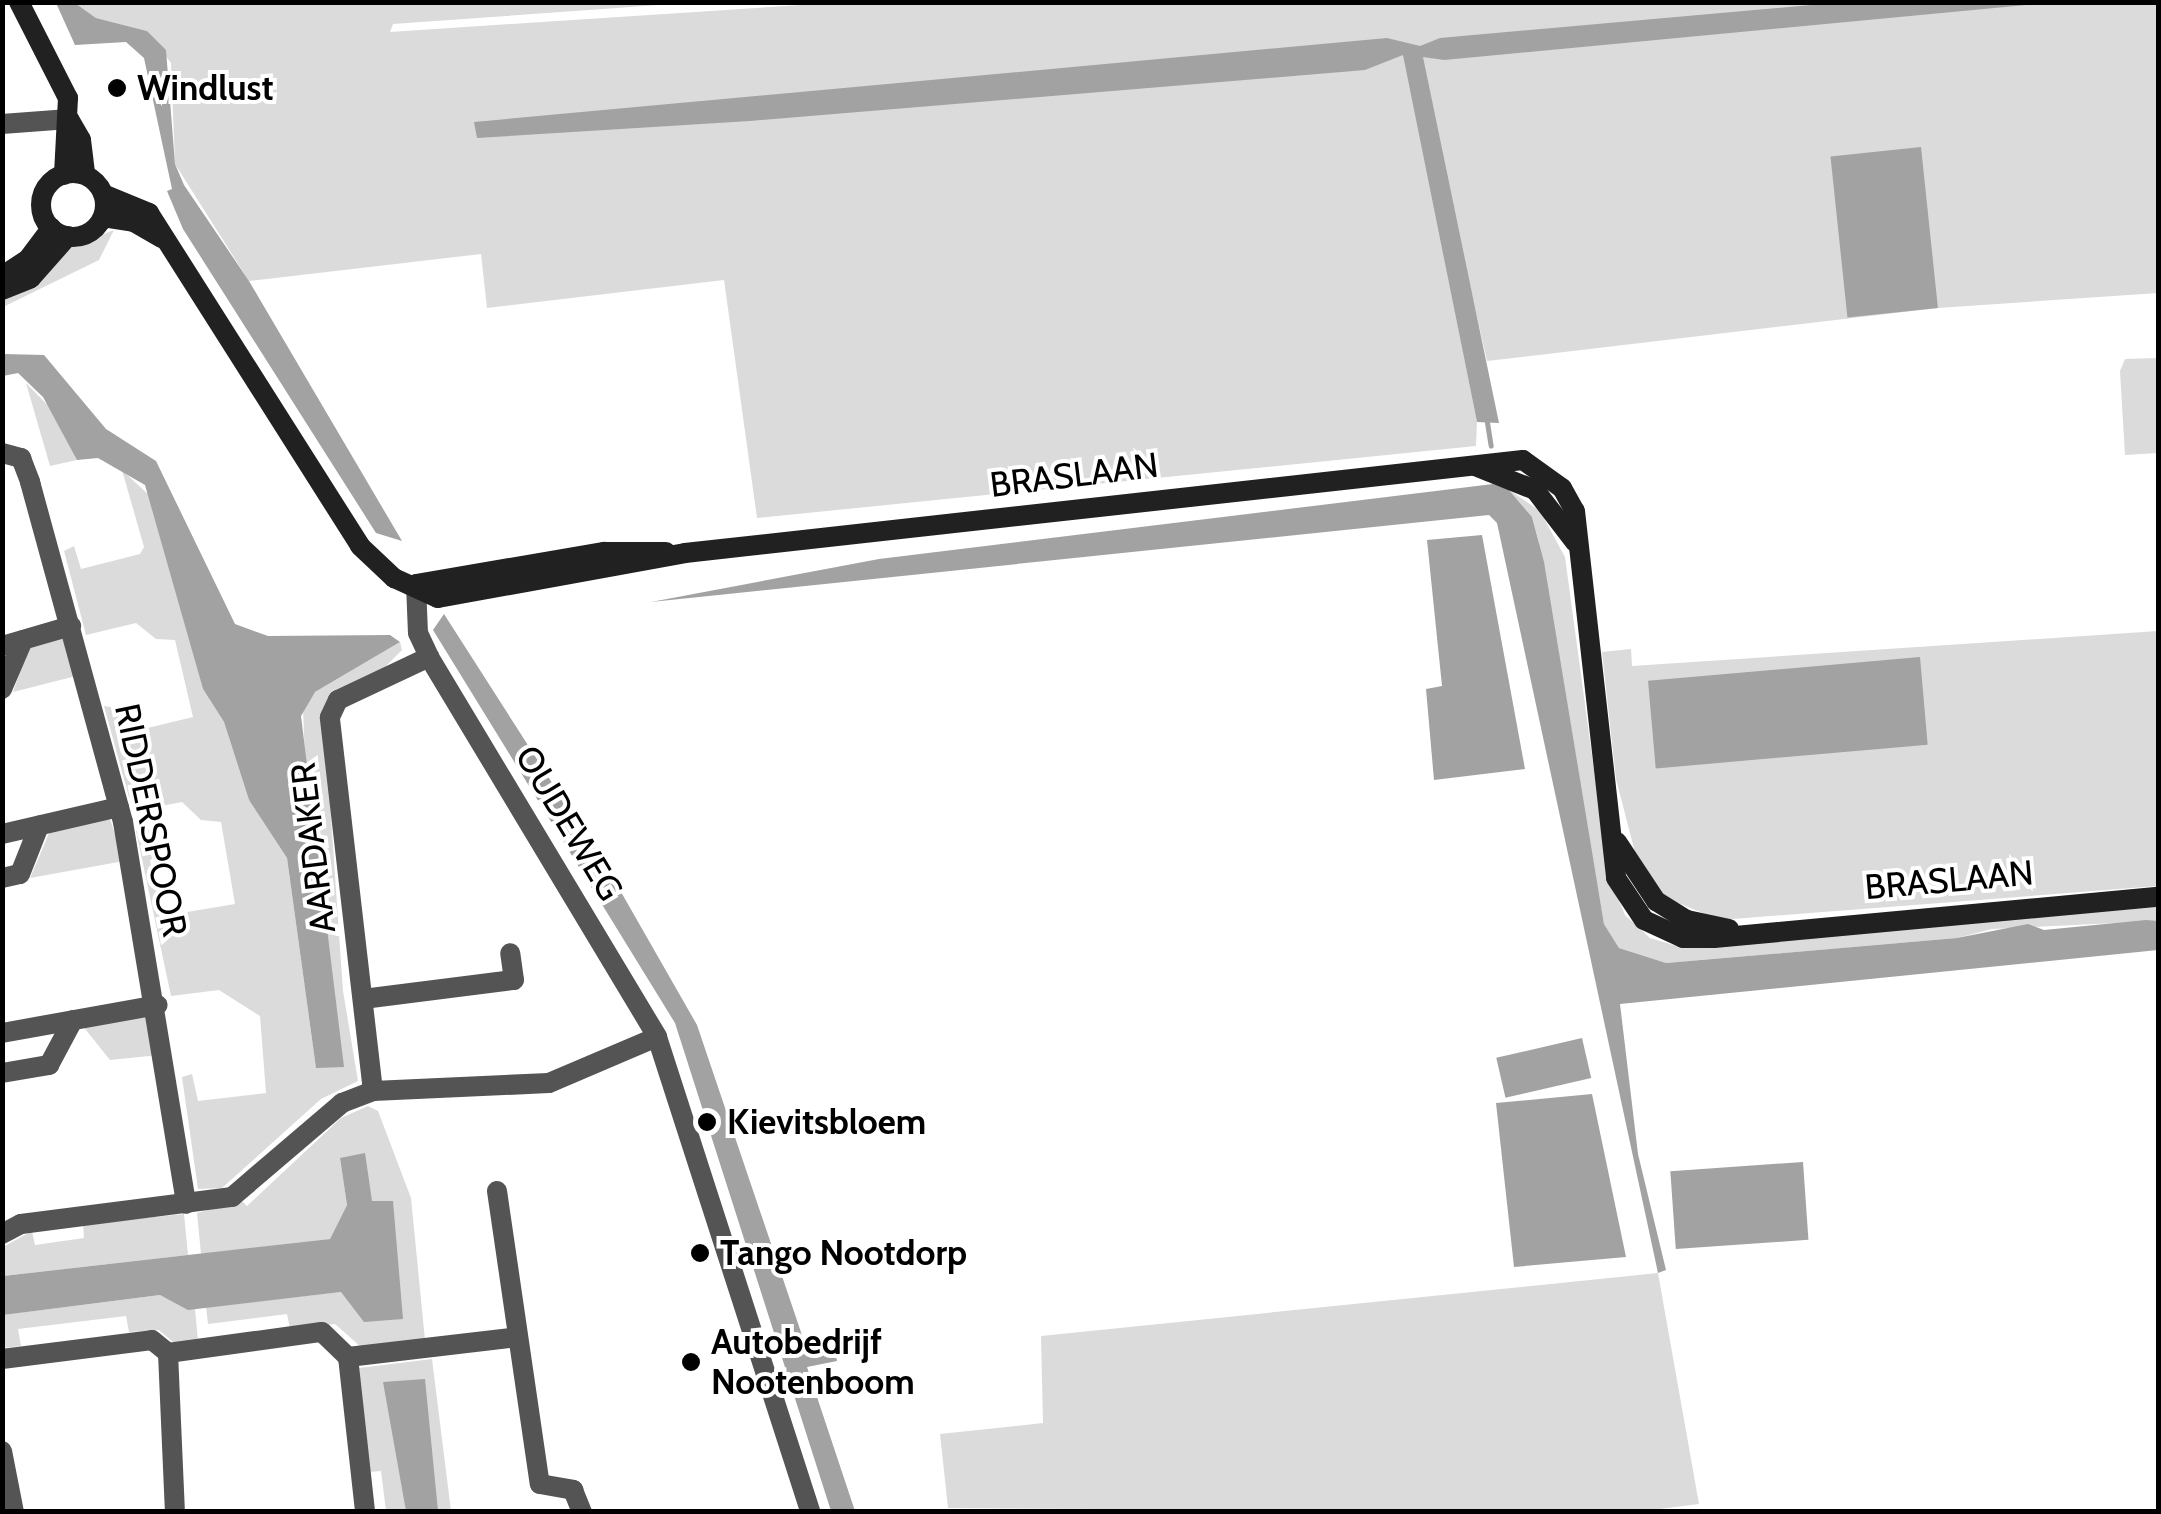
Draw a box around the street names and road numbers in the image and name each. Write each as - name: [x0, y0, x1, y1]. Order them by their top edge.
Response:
- street label: BRASLAAN: [987, 444, 1161, 506]
- street label: RIDDERSPOOR: [106, 700, 196, 940]
- street label: OUDEWEG: [507, 738, 631, 908]
- street label: AARDAKER: [282, 761, 344, 935]
- street label: BRASLAAN: [1863, 852, 2035, 908]

